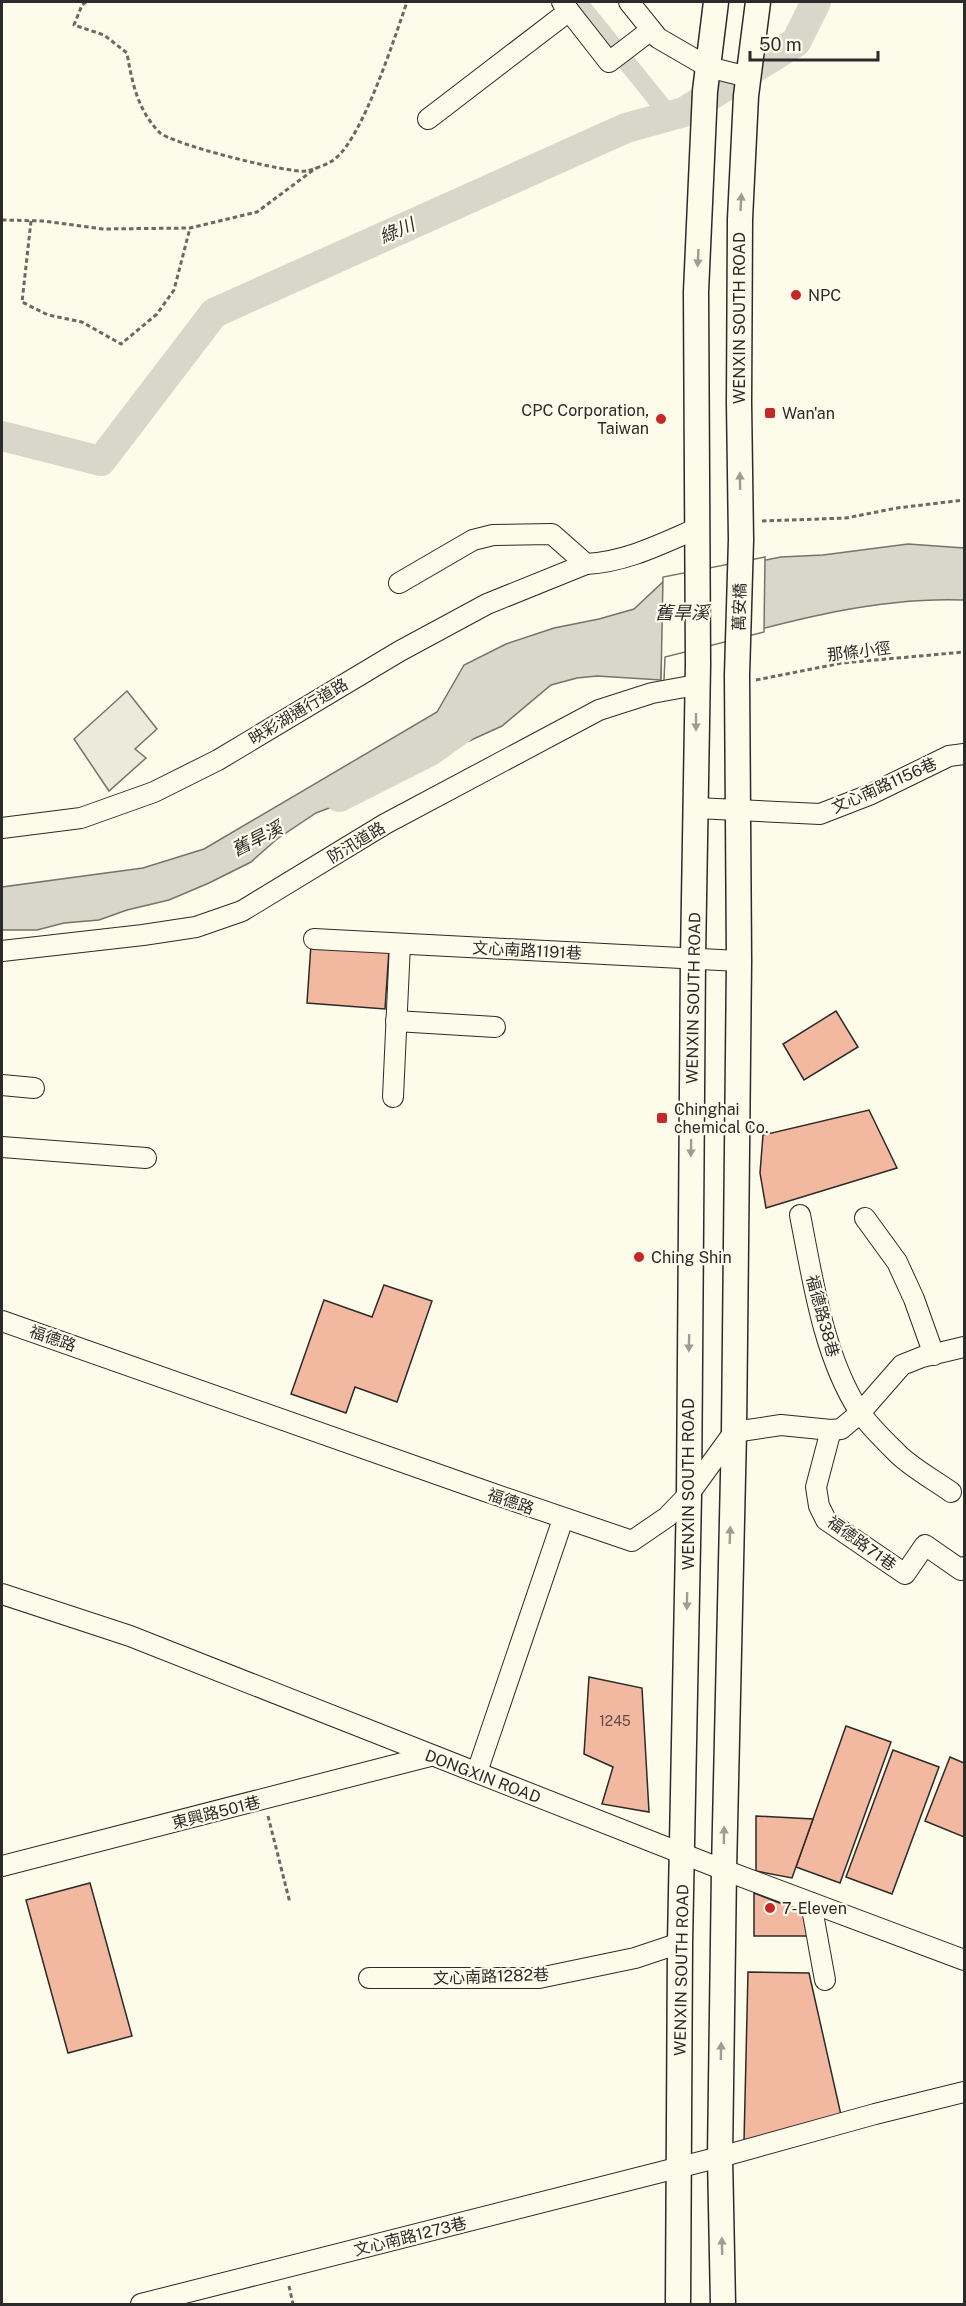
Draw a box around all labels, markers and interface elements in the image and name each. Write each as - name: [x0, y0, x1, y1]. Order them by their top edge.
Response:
- scale bar: [750, 24, 878, 62]
- text: 50 m: [759, 34, 802, 55]
- one-way arrow: [736, 193, 745, 212]
- water label: 綠川: [376, 213, 419, 247]
- street label: WENXIN SOUTH ROAD: [730, 232, 749, 404]
- one-way arrow: [693, 248, 702, 267]
- place label: NPC: [808, 286, 841, 305]
- marker: NPC: [789, 288, 803, 302]
- place label: CPC Corporation, Taiwan: [521, 401, 649, 438]
- place label: Wan'an: [782, 404, 835, 423]
- marker: Wan'an: [763, 406, 777, 420]
- marker: CPC Corporation, Taiwan: [654, 412, 668, 426]
- one-way arrow: [735, 472, 745, 491]
- street label: 萬安橋: [730, 583, 749, 631]
- water label: 舊旱溪: [655, 602, 712, 623]
- street label: 那條小徑: [826, 638, 892, 665]
- street label: 映彩湖通行道路: [245, 674, 351, 748]
- one-way arrow: [691, 713, 701, 732]
- street label: 文心南路1156巷: [829, 754, 940, 817]
- water label: 舊旱溪: [228, 816, 288, 860]
- street label: 防汛道路: [324, 818, 389, 867]
- street label: WENXIN SOUTH ROAD: [683, 912, 704, 1084]
- street label: 文心南路1191巷: [472, 938, 582, 963]
- place label: Chinghai chemical Co.: [674, 1100, 769, 1137]
- marker: Chinghai chemical Co.: [655, 1111, 669, 1125]
- one-way arrow: [686, 1138, 696, 1157]
- place label: Ching Shin: [651, 1248, 732, 1267]
- marker: Ching Shin: [632, 1250, 646, 1264]
- street label: 福德路38巷: [802, 1273, 843, 1359]
- street label: 福德路: [27, 1322, 79, 1355]
- one-way arrow: [684, 1333, 694, 1352]
- street label: WENXIN SOUTH ROAD: [679, 1398, 698, 1570]
- street label: 福德路: [485, 1485, 537, 1518]
- street label: 福德路71巷: [824, 1512, 900, 1575]
- one-way arrow: [726, 1526, 735, 1545]
- one-way arrow: [682, 1591, 691, 1610]
- house number: 1245: [599, 1713, 631, 1729]
- street label: DONGXIN ROAD: [422, 1746, 543, 1807]
- street label: 東興路501巷: [170, 1792, 262, 1833]
- one-way arrow: [720, 1826, 729, 1845]
- street label: WENXIN SOUTH ROAD: [671, 1884, 692, 2056]
- place label: 7-Eleven: [782, 1899, 847, 1918]
- marker: 7-Eleven: [763, 1901, 777, 1915]
- street label: 文心南路1282巷: [433, 1965, 549, 1988]
- one-way arrow: [717, 2042, 726, 2061]
- street label: 文心南路1273巷: [352, 2213, 468, 2260]
- one-way arrow: [717, 2237, 726, 2256]

